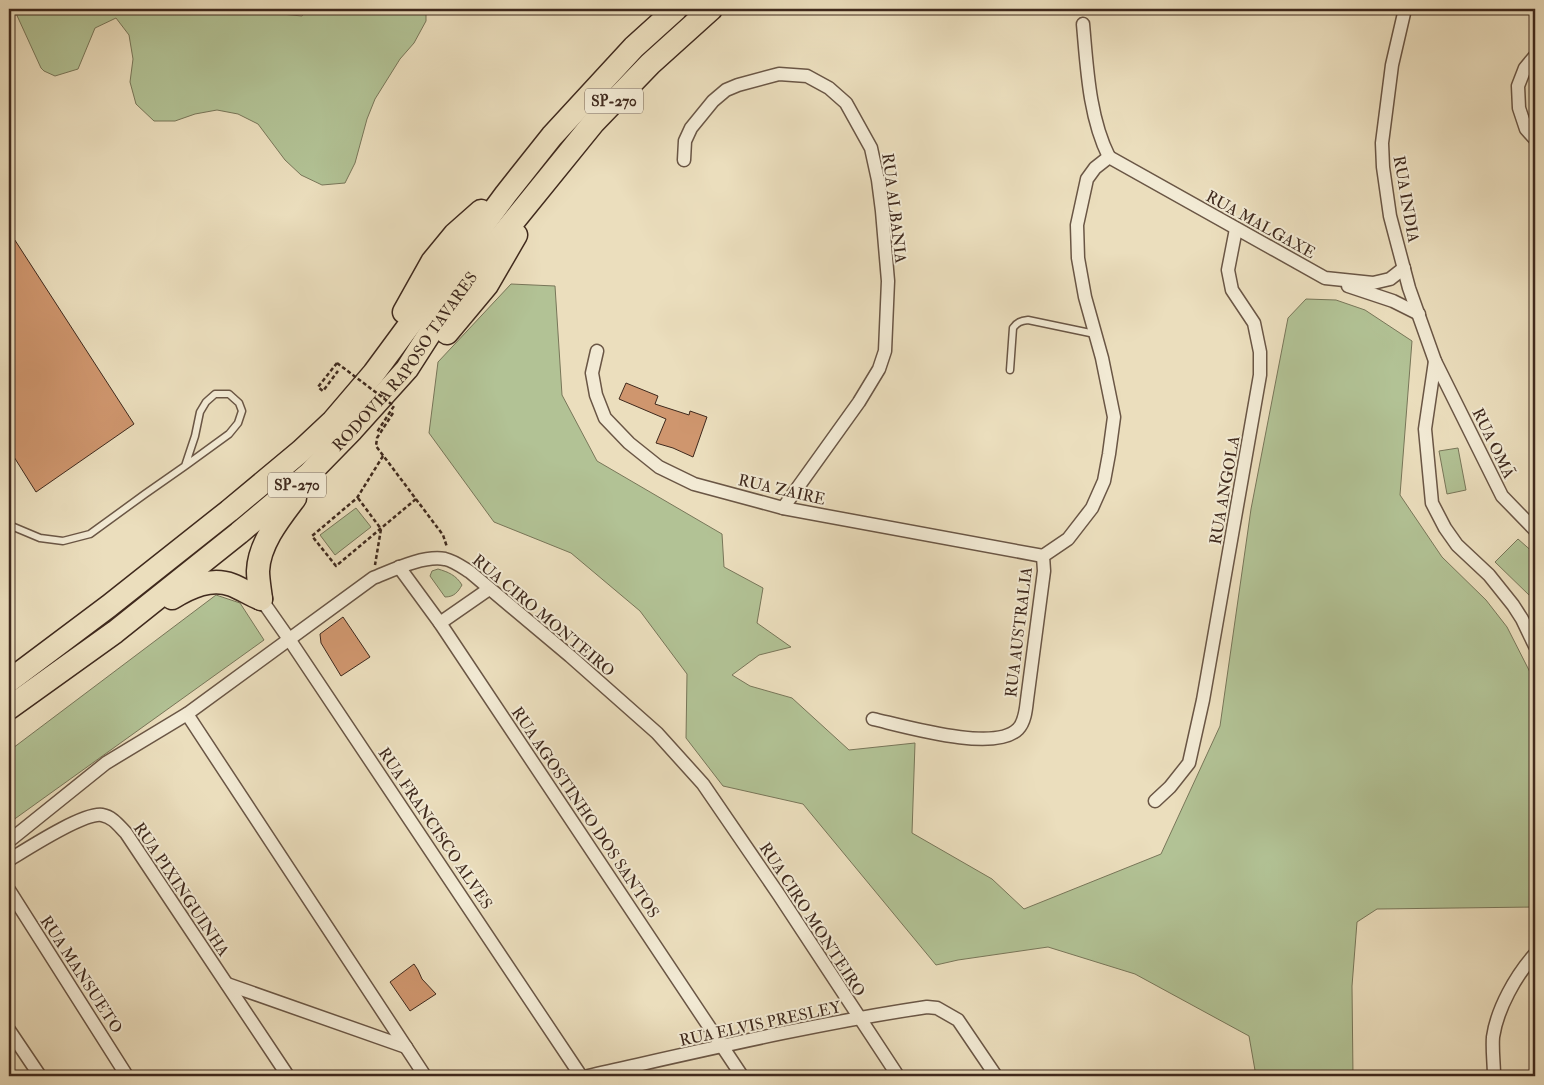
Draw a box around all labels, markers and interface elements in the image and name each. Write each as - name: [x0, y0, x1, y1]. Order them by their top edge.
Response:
- road number: SP-270: [585, 88, 643, 114]
- street label: RUA ALBANIA: [877, 152, 911, 264]
- street label: RUA INDIA: [1389, 154, 1423, 244]
- street label: RUA MALGAXE: [1202, 186, 1319, 263]
- street label: RODOVIA RAPOSO TAVARES: [328, 268, 482, 455]
- street label: RUA OMÃ: [1467, 405, 1519, 482]
- street label: RUA ANGOLA: [1206, 434, 1244, 546]
- street label: RUA ZAIRE: [736, 470, 827, 510]
- road number: SP-270: [268, 472, 326, 498]
- street label: RUA CIRO MONTEIRO: [468, 550, 619, 681]
- street label: RUA AUSTRALIA: [1001, 566, 1037, 698]
- street label: RUA AGOSTINHO DOS SANTOS: [507, 703, 663, 922]
- street label: RUA FRANCISCO ALVES: [374, 744, 497, 913]
- street label: RUA PIXINGUINHA: [129, 819, 233, 960]
- street label: RUA CIRO MONTEIRO: [755, 839, 869, 1000]
- street label: RUA MANSUETO: [36, 912, 127, 1037]
- street label: RUA ELVIS PRESLEY: [678, 997, 844, 1051]

